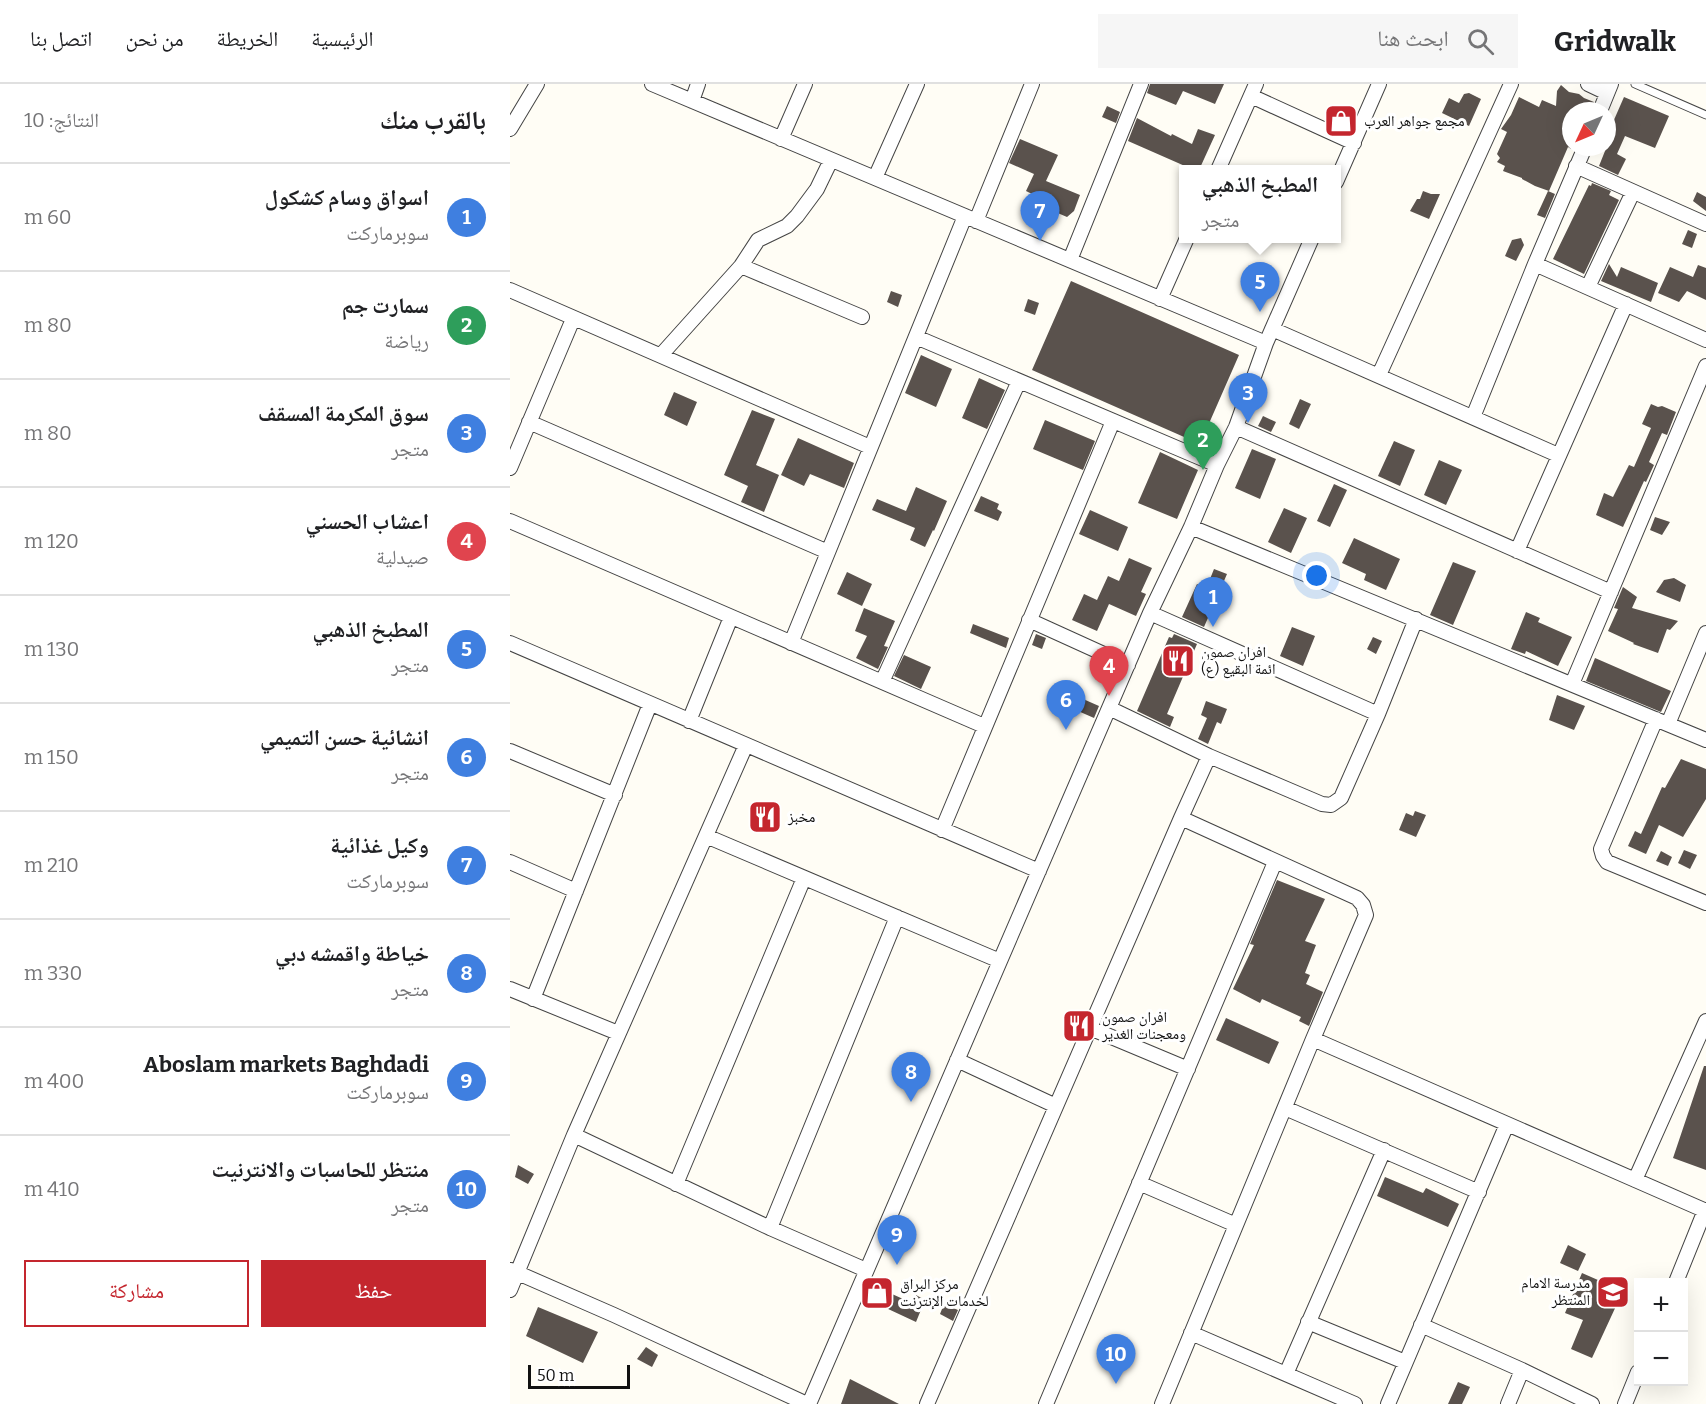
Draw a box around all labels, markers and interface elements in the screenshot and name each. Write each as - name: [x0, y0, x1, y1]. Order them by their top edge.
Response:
- search box: [1098, 14, 1518, 68]
- text: ابحث هنا: [1377, 25, 1449, 52]
- icon: search: [1464, 25, 1497, 58]
- text: Gridwalk: [1554, 25, 1676, 58]
- text: اتصل بنا: [30, 26, 92, 52]
- text: من نحن: [125, 26, 183, 52]
- text: الخريطة: [216, 26, 278, 52]
- text: الرئيسية: [311, 26, 374, 52]
- north arrow: [1562, 102, 1616, 156]
- shop icon: مجمع جواهر العرب: [1323, 103, 1359, 139]
- text: بالقرب منك: [380, 105, 486, 136]
- text: النتائج: 10: [24, 108, 99, 132]
- place label: مجمع جواهر العرب: [1364, 112, 1465, 131]
- popup: [1179, 165, 1341, 243]
- text: المطبخ الذهبي: [1202, 171, 1318, 198]
- text: اسواق وسام كشكول: [265, 184, 429, 211]
- pin: 7: [1020, 192, 1060, 241]
- text: 60 m: [24, 205, 72, 229]
- text: 1: [462, 205, 471, 229]
- text: متجر: [1202, 208, 1239, 232]
- text: سوبرماركت: [346, 221, 429, 245]
- pin: 5: [1240, 262, 1280, 312]
- text: سمارت جم: [342, 292, 429, 319]
- text: 80 m: [24, 313, 72, 337]
- text: 2: [461, 313, 472, 337]
- text: رياضة: [385, 329, 429, 353]
- pin: 3: [1228, 374, 1268, 423]
- text: سوق المكرمة المسقف: [258, 400, 429, 427]
- pin: 2: [1184, 420, 1222, 470]
- text: 80 m: [24, 421, 72, 445]
- text: 3: [461, 421, 472, 445]
- text: متجر: [391, 437, 429, 461]
- text: اعشاب الحسني: [306, 508, 429, 535]
- text: 120 m: [24, 529, 79, 553]
- text: 4: [460, 529, 473, 553]
- text: صيدلية: [376, 545, 429, 569]
- your location: [1302, 561, 1331, 590]
- pin: 1: [1194, 578, 1232, 627]
- text: المطبخ الذهبي: [312, 616, 429, 643]
- text: 130 m: [24, 637, 79, 661]
- text: 5: [461, 637, 472, 661]
- restaurant icon: افران صمون ائمة البقيع (ع): [1160, 643, 1196, 679]
- place label: افران صمون ائمة البقيع (ع): [1201, 643, 1275, 679]
- pin: 4: [1090, 646, 1128, 696]
- text: متجر: [391, 653, 429, 677]
- pin: 6: [1046, 680, 1086, 730]
- text: انشائية حسن التميمي: [260, 724, 429, 751]
- text: 150 m: [24, 745, 79, 769]
- text: 6: [461, 745, 472, 769]
- text: متجر: [391, 761, 429, 785]
- restaurant icon: مخبز: [747, 799, 783, 835]
- place label: مخبز: [787, 808, 815, 826]
- text: وكيل غذائية: [330, 832, 429, 859]
- text: 210 m: [24, 853, 79, 877]
- text: 7: [461, 853, 472, 877]
- text: سوبرماركت: [346, 869, 429, 893]
- text: خياطة واقمشه دبي: [275, 940, 429, 967]
- text: 330 m: [24, 961, 82, 985]
- text: 8: [460, 961, 473, 985]
- text: متجر: [391, 977, 429, 1001]
- restaurant icon: افران صمون ومعجنات الغدير: [1061, 1008, 1097, 1044]
- place label: افران صمون ومعجنات الغدير: [1101, 1008, 1186, 1043]
- text: Aboslam markets Baghdadi: [143, 1051, 429, 1078]
- pin: 8: [892, 1052, 930, 1102]
- text: 400 m: [24, 1069, 84, 1093]
- text: 9: [461, 1069, 472, 1093]
- text: سوبرماركت: [346, 1080, 429, 1104]
- text: منتظر للحاسبات والانترنيت: [211, 1156, 429, 1183]
- text: 410 m: [24, 1177, 80, 1201]
- text: 10: [456, 1177, 477, 1201]
- text: متجر: [391, 1193, 429, 1217]
- pin: 9: [878, 1216, 916, 1265]
- button: مشاركة: [24, 1260, 249, 1327]
- button: حفظ: [261, 1260, 486, 1327]
- place label: مدرسة الامام المنتظر: [1521, 1274, 1590, 1309]
- school or university icon: مدرسة الامام المنتظر: [1595, 1274, 1631, 1310]
- shop icon: مركز البراق لخدمات الإنترنت: [859, 1275, 895, 1311]
- place label: مركز البراق لخدمات الإنترنت: [900, 1275, 989, 1310]
- map controls: [1634, 1278, 1688, 1386]
- button: +: [1634, 1278, 1688, 1332]
- button: −: [1634, 1332, 1688, 1386]
- pin: 10: [1096, 1334, 1136, 1384]
- scale bar: [528, 1362, 630, 1390]
- text: 50 m: [537, 1366, 574, 1385]

